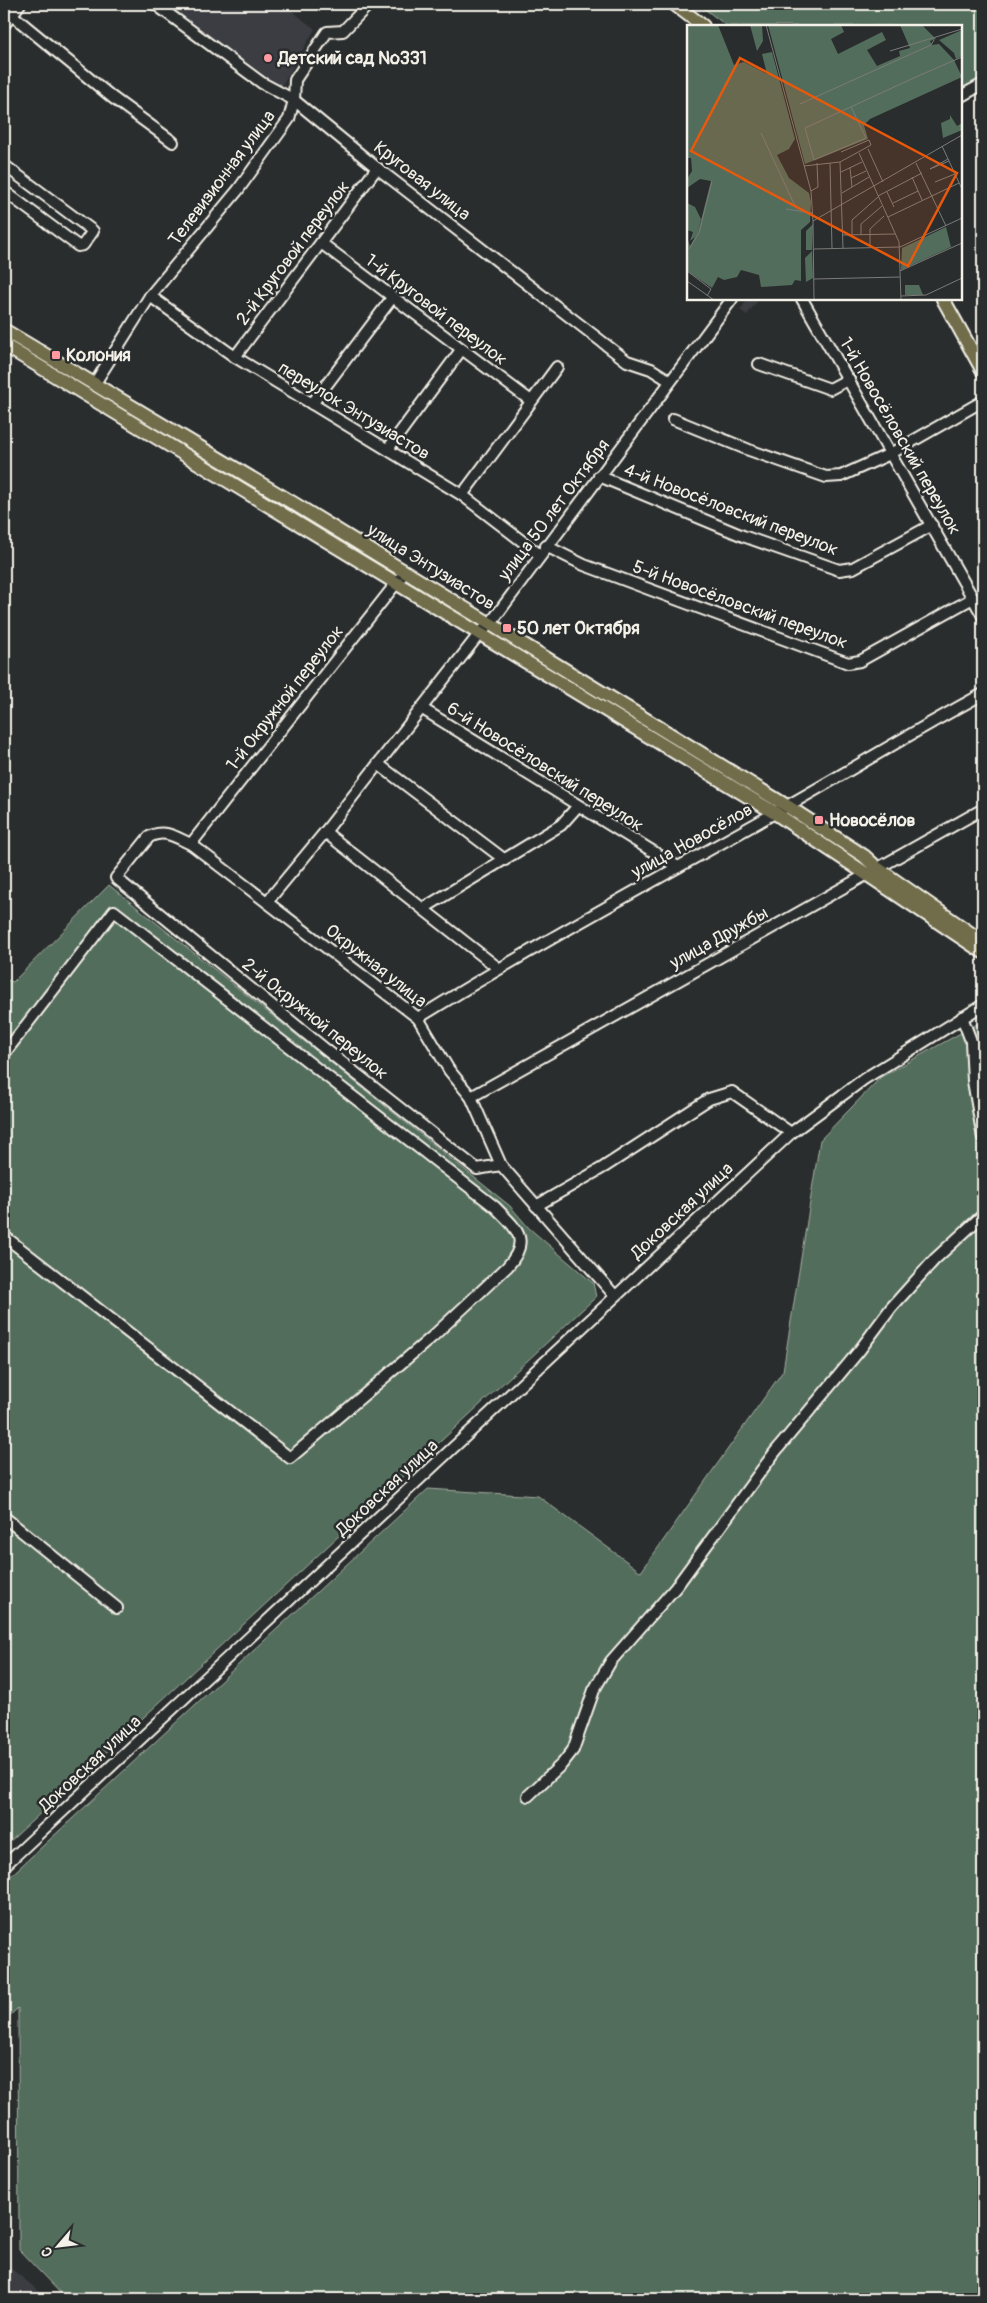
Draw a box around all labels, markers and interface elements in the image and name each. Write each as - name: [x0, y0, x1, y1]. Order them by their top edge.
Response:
- inset map: [687, 25, 962, 300]
- place label: Детский сад №331: [277, 47, 427, 70]
- marker: Детский сад №331: [262, 52, 274, 64]
- street label: Телевизионная улица: [163, 106, 281, 250]
- street label: Круговая улица: [369, 136, 475, 226]
- street label: 2-й Круговой переулок: [231, 176, 355, 330]
- street label: 1-й Круговой переулок: [360, 249, 512, 371]
- street label: 1-й Новосёловский переулок: [834, 333, 966, 539]
- place label: Колония: [66, 344, 131, 367]
- marker: Колония: [50, 349, 62, 361]
- street label: переулок Энтузиастов: [274, 357, 434, 465]
- street label: улица 50 лет Октября: [493, 435, 615, 586]
- street label: 4-й Новосёловский переулок: [621, 458, 841, 562]
- street label: улица Энтузиастов: [362, 518, 499, 616]
- street label: 5-й Новосёловский переулок: [629, 555, 851, 655]
- place label: 50 лет Октября: [517, 617, 640, 640]
- street label: 1-й Окружной переулок: [221, 621, 349, 775]
- marker: 50 лет Октября: [501, 622, 513, 634]
- street label: 6-й Новосёловский переулок: [442, 697, 648, 837]
- street label: улица Новосёлов: [626, 798, 757, 884]
- place label: Новосёлов: [829, 809, 916, 832]
- marker: Новосёлов: [813, 814, 825, 826]
- street label: улица Дружбы: [665, 901, 772, 975]
- street label: Окружная улица: [320, 919, 432, 1013]
- street label: 2-й Окружной переулок: [237, 953, 393, 1085]
- street label: Доковская улица: [625, 1157, 738, 1265]
- street label: Доковская улица: [330, 1434, 443, 1542]
- street label: Доковская улица: [33, 1710, 146, 1818]
- north arrow: [32, 2220, 82, 2270]
- text: С: [37, 2244, 56, 2260]

